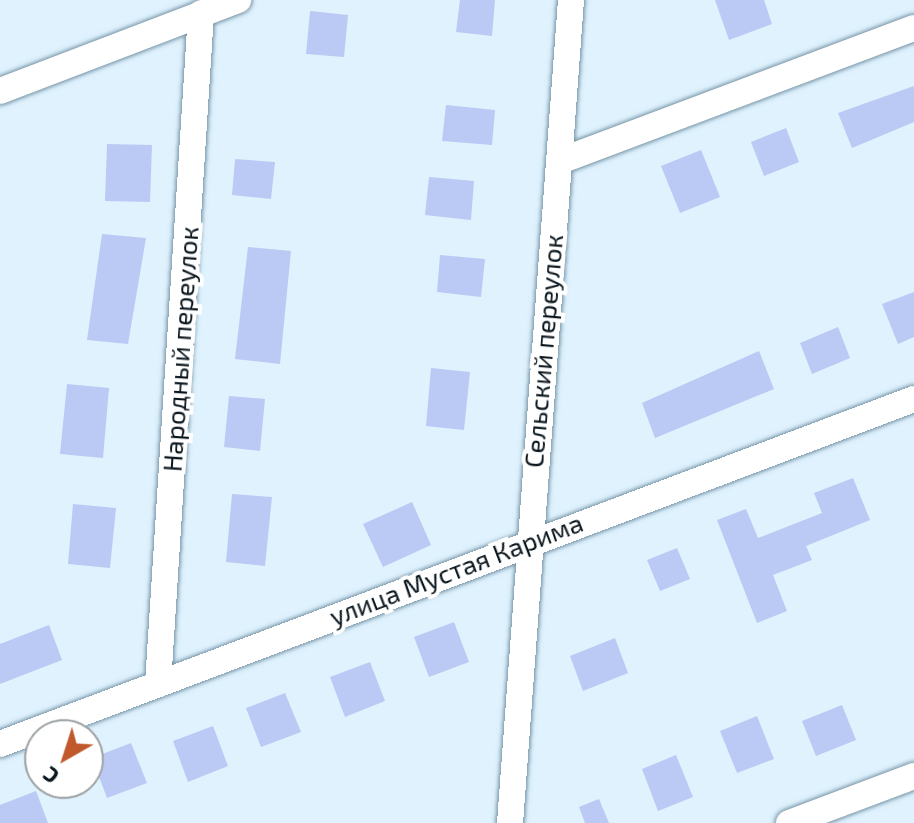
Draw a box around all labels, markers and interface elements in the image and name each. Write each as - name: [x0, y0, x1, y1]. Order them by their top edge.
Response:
- street label: Народный переулок: [156, 225, 204, 473]
- street label: Сельский переулок: [517, 233, 569, 469]
- street label: улица Мустая Карима: [325, 506, 587, 632]
- north arrow: [24, 719, 104, 799]
- text: С: [37, 762, 63, 790]

